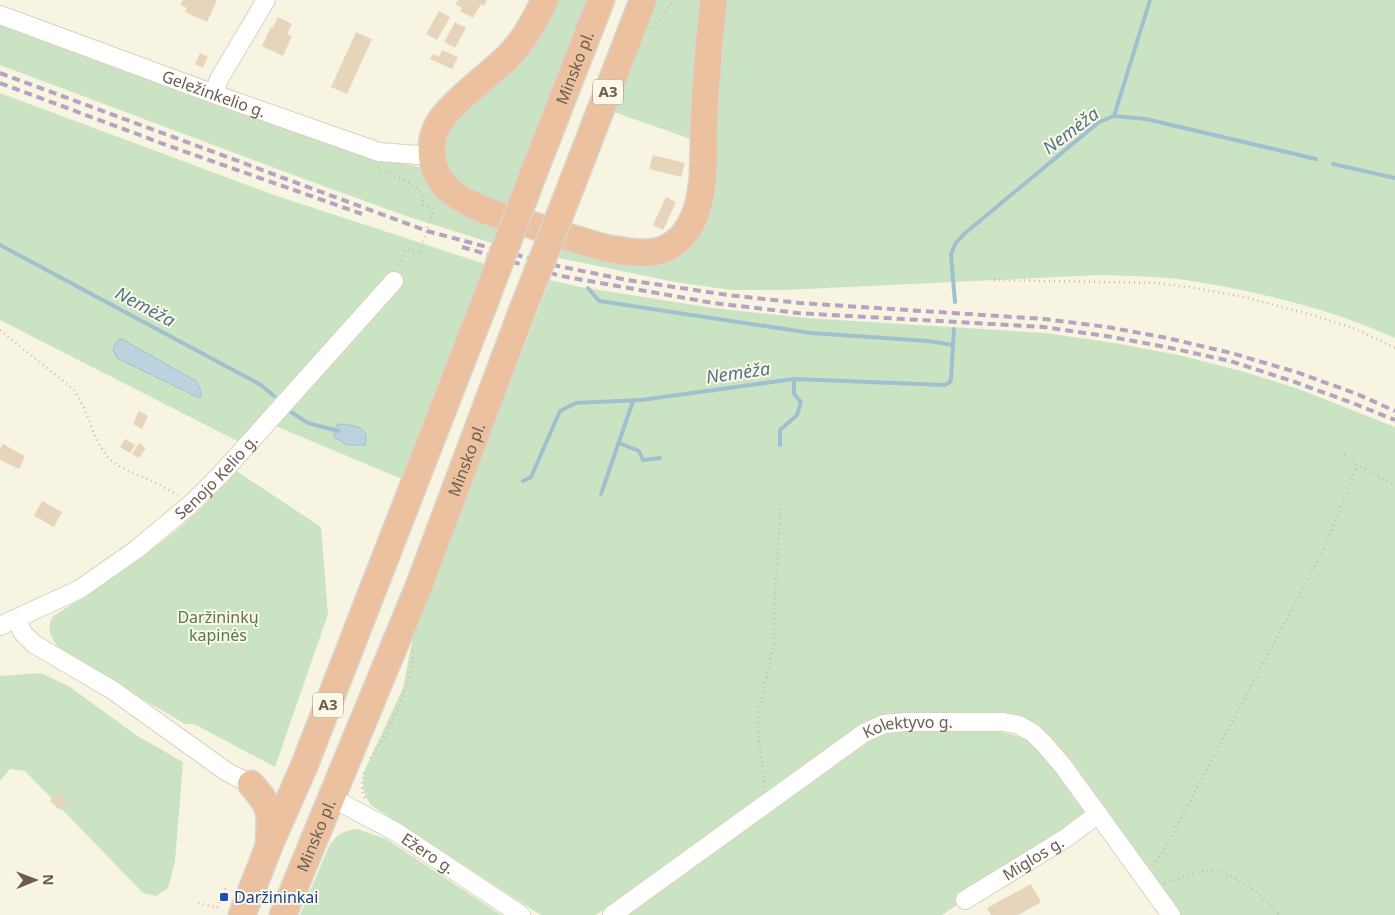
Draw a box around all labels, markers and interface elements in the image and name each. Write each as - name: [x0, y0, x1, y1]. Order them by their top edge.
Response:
- street label: Minsko pl.: [550, 28, 599, 107]
- street label: Geležinkelio g.: [159, 65, 269, 122]
- road number: A3: [593, 80, 623, 104]
- water label: Nemėža: [1037, 101, 1103, 159]
- water label: Nemėža: [111, 280, 180, 332]
- water label: Nemėža: [704, 356, 771, 388]
- street label: Minsko pl.: [443, 420, 490, 499]
- street label: Senojo Kelio g.: [170, 430, 262, 524]
- park label: Daržininkų kapinės: [177, 606, 259, 646]
- road number: A3: [313, 692, 343, 718]
- street label: Kolektyvo g.: [859, 711, 953, 743]
- street label: Minsko pl.: [291, 796, 341, 875]
- street label: Ežero g.: [397, 828, 459, 879]
- street label: Miglos g.: [998, 831, 1068, 885]
- north arrow: [10, 855, 60, 905]
- text: N: [39, 874, 58, 886]
- place label: Daržininkai: [234, 886, 318, 908]
- marker: Daržininkai: [218, 891, 230, 903]

